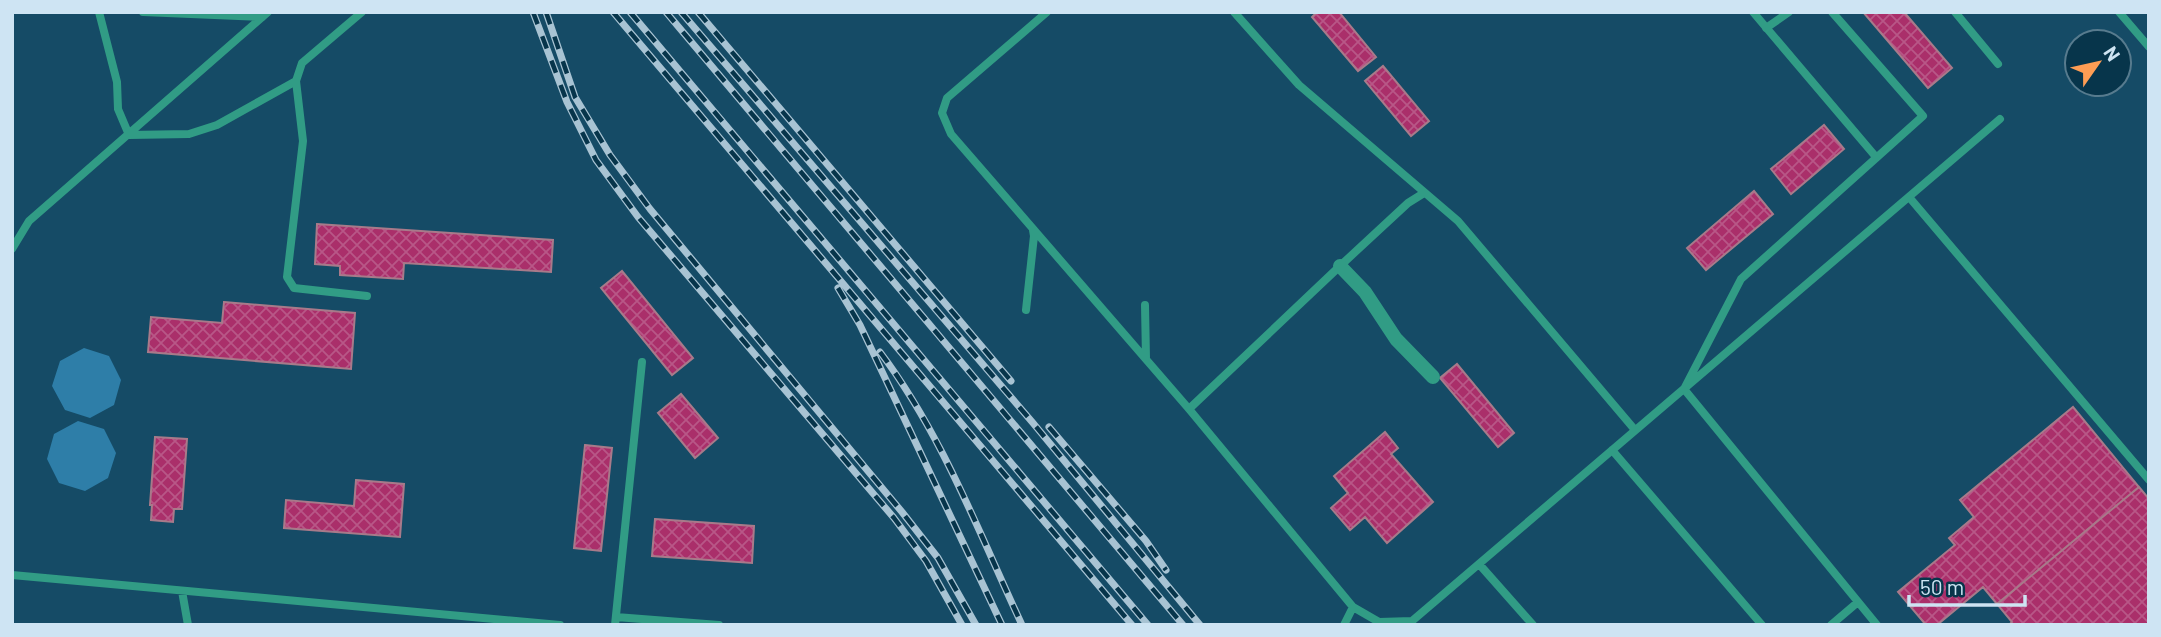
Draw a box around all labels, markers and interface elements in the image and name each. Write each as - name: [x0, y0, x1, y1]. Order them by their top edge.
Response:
- north arrow: [2063, 28, 2133, 98]
- text: N: [2099, 42, 2126, 65]
- scale bar: [1909, 564, 2024, 608]
- text: 50 m: [1920, 574, 1964, 599]

